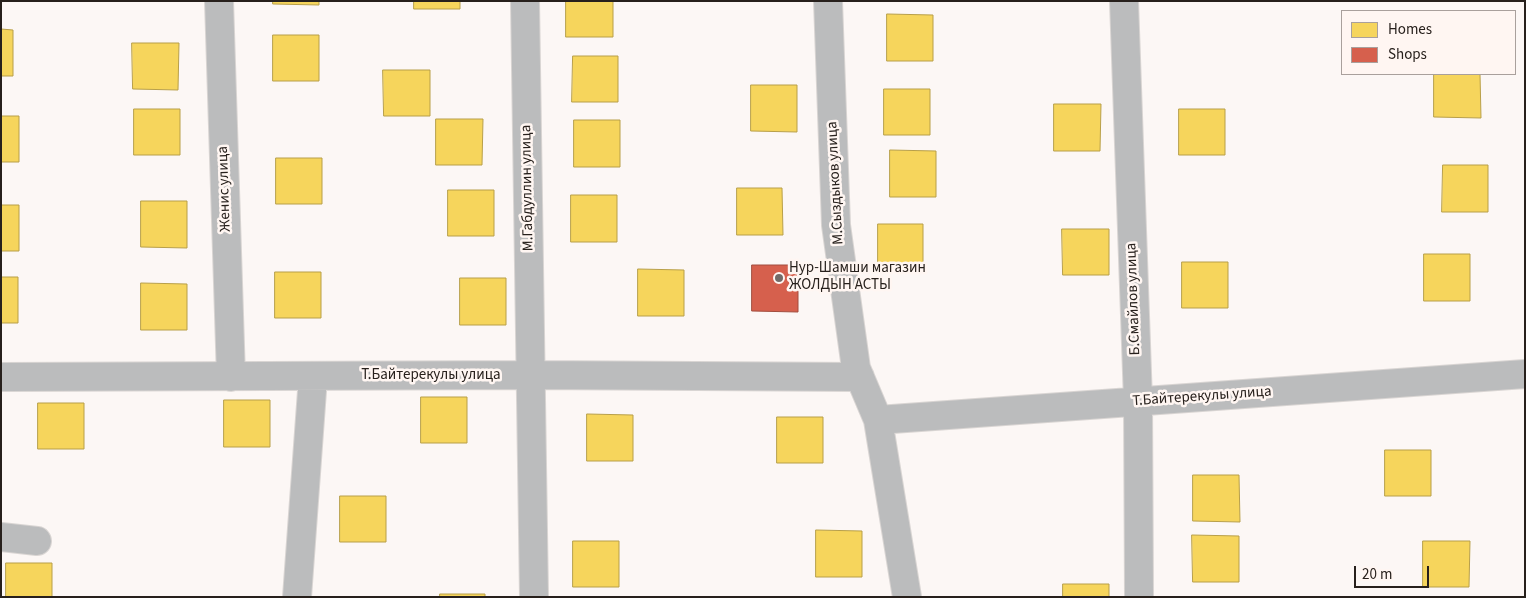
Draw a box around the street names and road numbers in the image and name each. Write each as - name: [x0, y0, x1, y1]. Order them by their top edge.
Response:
- street label: М.Сыздыков улица: [824, 121, 848, 245]
- street label: М.Габдуллин улица: [518, 125, 538, 251]
- street label: Женис улица: [215, 146, 235, 232]
- street label: Б.Смайлов улица: [1123, 242, 1145, 356]
- street label: Т.Байтерекулы улица: [361, 367, 501, 385]
- street label: Т.Байтерекулы улица: [1132, 383, 1272, 411]

